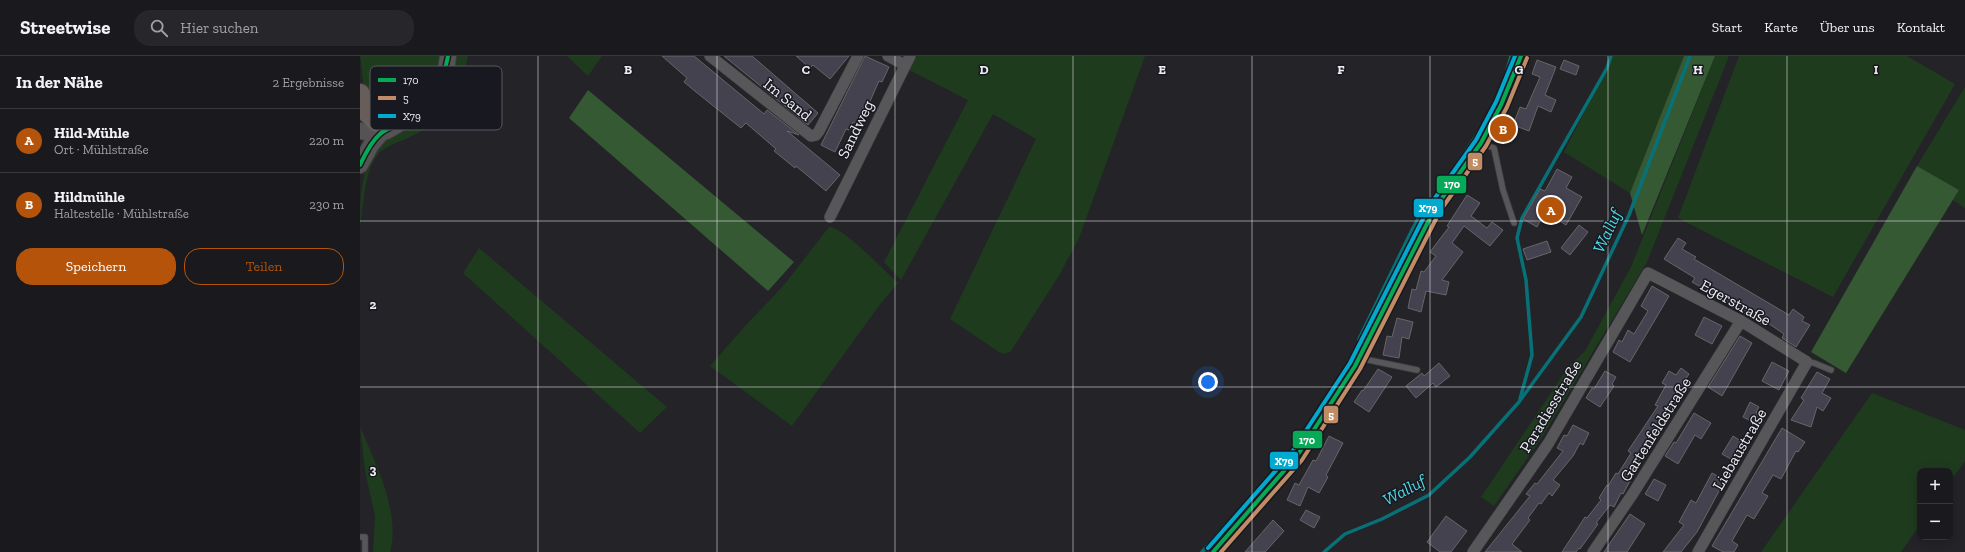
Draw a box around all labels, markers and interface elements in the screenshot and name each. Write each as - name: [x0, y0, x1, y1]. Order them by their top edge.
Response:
- search box: [134, 10, 414, 46]
- text: Streetwise: [20, 16, 110, 39]
- icon: search: [148, 17, 170, 39]
- text: Hier suchen: [180, 19, 258, 37]
- text: Start: [1712, 19, 1742, 36]
- text: Karte: [1764, 19, 1798, 36]
- text: Über uns: [1820, 19, 1875, 36]
- text: Kontakt: [1897, 19, 1945, 36]
- text: B: [624, 62, 632, 77]
- text: C: [802, 62, 810, 77]
- text: D: [979, 62, 989, 77]
- text: E: [1158, 62, 1166, 77]
- text: F: [1337, 62, 1345, 77]
- text: G: [1515, 62, 1524, 77]
- text: H: [1693, 62, 1703, 77]
- text: I: [1874, 62, 1879, 77]
- legend: [370, 66, 502, 130]
- text: In der Nähe: [16, 72, 103, 92]
- text: 170: [403, 74, 419, 87]
- street label: Im Sand: [760, 74, 816, 125]
- text: 2 Ergebnisse: [272, 75, 344, 90]
- text: 5: [403, 92, 409, 105]
- street label: Sandweg: [833, 97, 878, 161]
- text: X79: [403, 110, 421, 123]
- pin: B: [1490, 114, 1516, 144]
- text: Hild-Mühle: [54, 124, 129, 142]
- text: A: [25, 133, 33, 148]
- text: 220 m: [309, 133, 344, 148]
- text: Ort · Mühlstraße: [54, 142, 149, 157]
- line badge: 5: [1467, 152, 1483, 171]
- text: 5: [1472, 155, 1478, 168]
- line badge: 170: [1436, 175, 1467, 194]
- text: 170: [1444, 178, 1460, 191]
- text: Hildmühle: [54, 188, 125, 206]
- pin: A: [1538, 195, 1564, 225]
- text: B: [25, 197, 33, 212]
- text: 230 m: [309, 197, 344, 212]
- line badge: X79: [1413, 198, 1444, 218]
- text: X79: [1419, 202, 1437, 215]
- water label: Walluf: [1588, 205, 1626, 256]
- text: Haltestelle · Mühlstraße: [54, 206, 189, 221]
- button: Speichern: [16, 248, 176, 285]
- button: Teilen: [184, 248, 344, 285]
- street label: Egerstraße: [1697, 275, 1774, 330]
- text: 2: [370, 297, 377, 312]
- street label: Paradiesstraße: [1515, 357, 1585, 456]
- your location: [1198, 372, 1218, 392]
- street label: Gartenfeldstraße: [1616, 374, 1695, 485]
- line badge: 5: [1323, 405, 1339, 424]
- street label: Liebaustraße: [1708, 405, 1770, 494]
- text: 5: [1328, 409, 1334, 422]
- line badge: 170: [1292, 430, 1323, 449]
- text: 170: [1299, 434, 1315, 447]
- line badge: X79: [1269, 451, 1299, 470]
- text: X79: [1275, 455, 1293, 468]
- text: 3: [370, 462, 377, 477]
- map controls: [1917, 468, 1953, 540]
- button: +: [1917, 468, 1953, 504]
- water label: Walluf: [1379, 470, 1430, 510]
- button: −: [1917, 504, 1953, 540]

